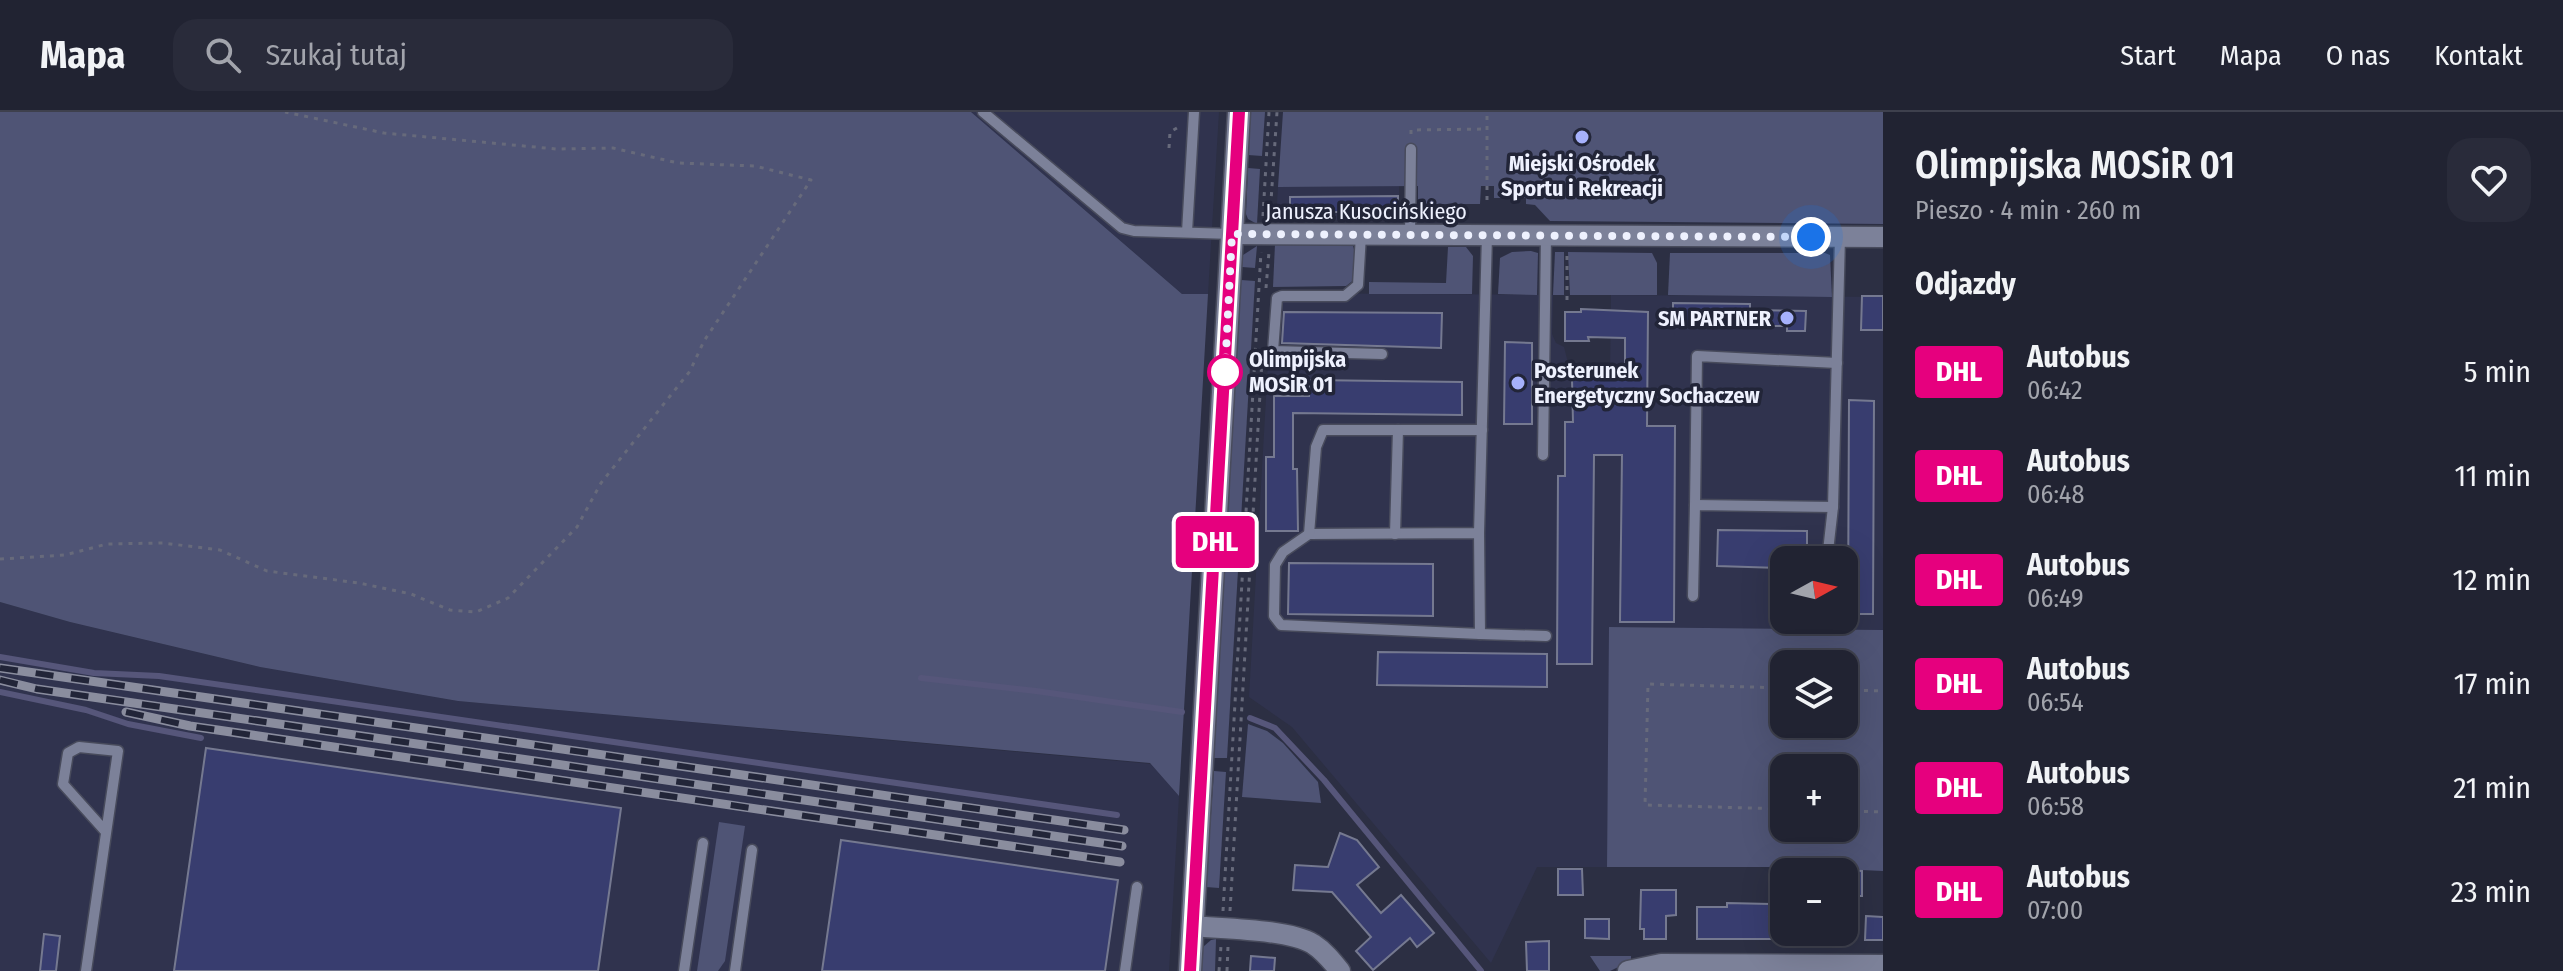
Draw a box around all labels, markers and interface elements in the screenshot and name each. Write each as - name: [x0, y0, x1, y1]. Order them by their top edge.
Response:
- search box: [173, 19, 733, 91]
- text: Mapa: [40, 32, 125, 78]
- icon: search: [201, 33, 245, 77]
- text: Szukaj tutaj: [265, 37, 407, 73]
- text: Start: [2120, 39, 2176, 72]
- text: Mapa: [2220, 39, 2282, 72]
- text: O nas: [2326, 39, 2390, 72]
- text: Kontakt: [2434, 39, 2523, 72]
- marker: Miejski Ośrodek Sportu i Rekreacji: [1573, 128, 1591, 146]
- button: heart: [2447, 138, 2531, 222]
- text: Olimpijska MOSiR 01: [1915, 142, 2235, 188]
- place label: Miejski Ośrodek Sportu i Rekreacji: [1501, 150, 1663, 202]
- text: Pieszo · 4 min · 260 m: [1915, 195, 2141, 226]
- street label: Janusza Kusocińskiego: [1265, 198, 1467, 225]
- your location: [1791, 217, 1831, 257]
- text: Odjazdy: [1915, 266, 2016, 302]
- place label: SM PARTNER: [1658, 305, 1772, 332]
- marker: SM PARTNER: [1778, 309, 1796, 327]
- text: Autobus: [2027, 339, 2130, 375]
- place label: Olimpijska MOSiR 01: [1249, 346, 1346, 398]
- text: 5 min: [2464, 354, 2531, 390]
- marker: Olimpijska MOSiR 01: [1208, 355, 1242, 389]
- text: DHL: [1936, 355, 1982, 388]
- place label: Posterunek Energetyczny Sochaczew: [1534, 357, 1760, 409]
- marker: Posterunek Energetyczny Sochaczew: [1509, 374, 1527, 392]
- text: 06:42: [2027, 375, 2083, 406]
- text: Autobus: [2027, 443, 2130, 479]
- text: 11 min: [2455, 458, 2531, 494]
- text: DHL: [1936, 459, 1982, 492]
- text: 06:48: [2027, 479, 2084, 510]
- line badge: DHL: [1169, 516, 1261, 568]
- text: DHL: [1192, 525, 1238, 558]
- north arrow: [1770, 546, 1858, 634]
- map controls: [1770, 546, 1858, 946]
- text: Autobus: [2027, 547, 2130, 583]
- text: 12 min: [2453, 562, 2531, 598]
- text: DHL: [1936, 563, 1982, 596]
- text: 06:49: [2027, 583, 2084, 614]
- button: layers: [1770, 650, 1858, 738]
- text: Autobus: [2027, 651, 2130, 687]
- text: 17 min: [2454, 666, 2531, 702]
- text: DHL: [1936, 667, 1982, 700]
- text: 06:54: [2027, 687, 2084, 718]
- button: +: [1770, 754, 1858, 842]
- text: Autobus: [2027, 755, 2130, 791]
- text: 21 min: [2453, 770, 2531, 806]
- text: DHL: [1936, 771, 1982, 804]
- text: 06:58: [2027, 791, 2084, 822]
- button: −: [1770, 858, 1858, 946]
- text: Autobus: [2027, 859, 2130, 895]
- text: 23 min: [2451, 874, 2531, 910]
- text: DHL: [1936, 875, 1982, 908]
- text: 07:00: [2027, 895, 2083, 926]

